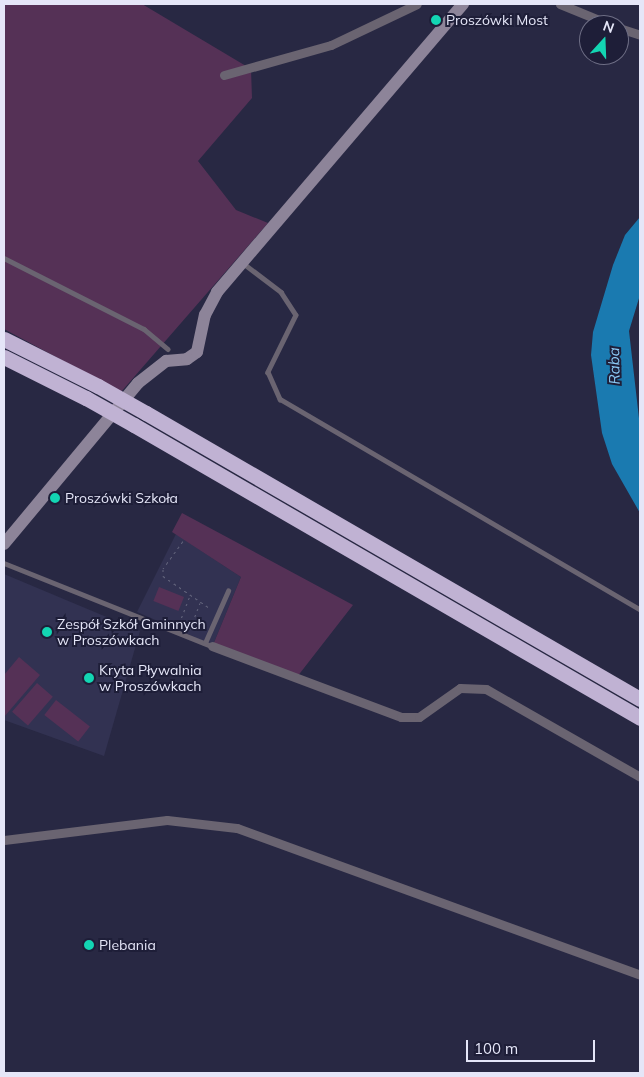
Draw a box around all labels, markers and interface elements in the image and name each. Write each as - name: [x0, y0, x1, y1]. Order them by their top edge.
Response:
- place label: Proszówki Most: [446, 12, 548, 28]
- marker: Proszówki Most: [430, 14, 442, 26]
- north arrow: [579, 15, 629, 65]
- text: N: [601, 17, 617, 37]
- water label: Raba: [605, 347, 623, 385]
- place label: Proszówki Szkoła: [65, 490, 178, 506]
- marker: Proszówki Szkoła: [49, 492, 61, 504]
- place label: Zespół Szkół Gminnych w Proszówkach: [57, 616, 206, 648]
- marker: Zespół Szkół Gminnych w Proszówkach: [41, 626, 53, 638]
- place label: Kryta Pływalnia w Proszówkach: [99, 662, 202, 694]
- marker: Kryta Pływalnia w Proszówkach: [83, 672, 95, 684]
- place label: Plebania: [99, 937, 156, 953]
- marker: Plebania: [83, 939, 95, 951]
- scale bar: [469, 1030, 598, 1062]
- text: 100 m: [474, 1039, 518, 1058]

